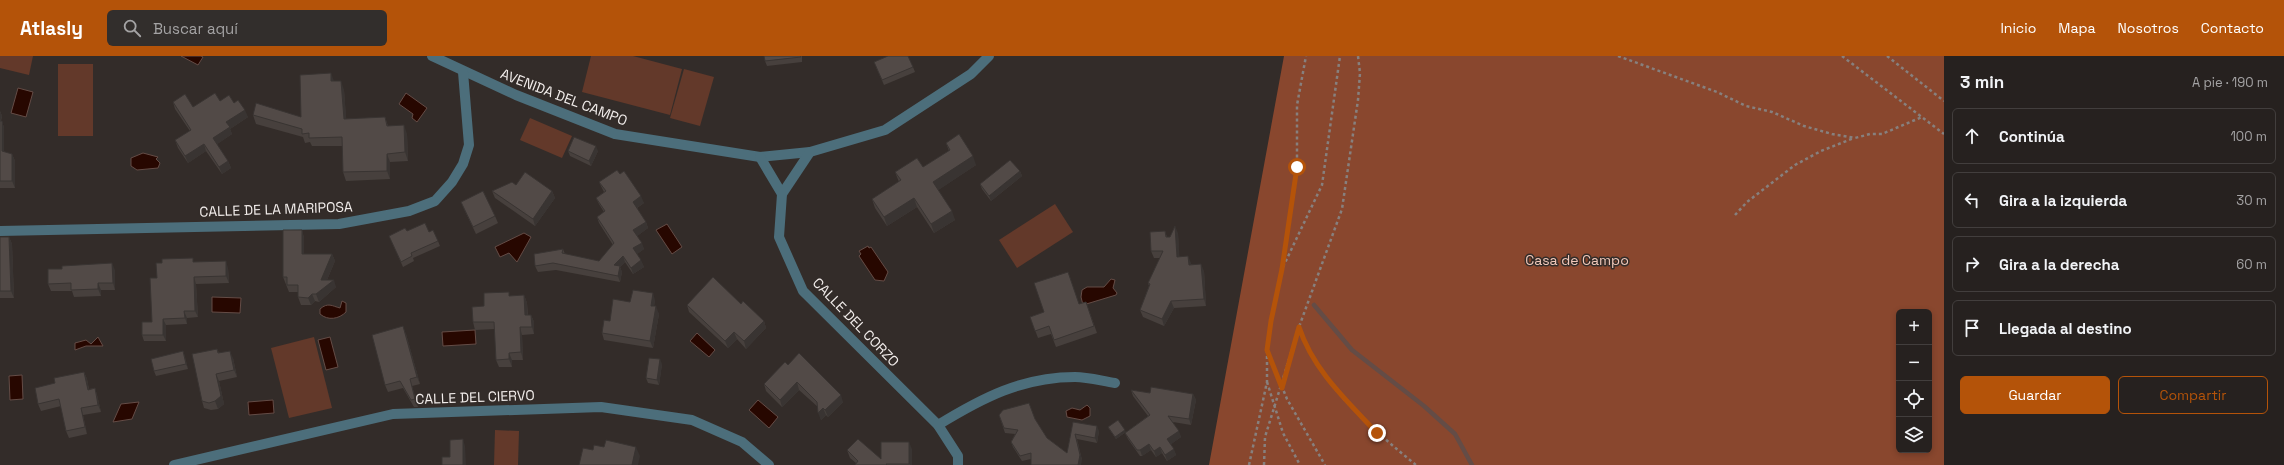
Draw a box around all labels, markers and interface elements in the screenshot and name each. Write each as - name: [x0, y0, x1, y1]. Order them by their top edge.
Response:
- search box: [107, 10, 387, 46]
- text: Atlasly: [20, 16, 83, 41]
- icon: search: [121, 17, 143, 39]
- text: Buscar aquí: [153, 19, 238, 38]
- text: Inicio: [2000, 19, 2036, 37]
- text: Mapa: [2058, 19, 2096, 37]
- text: Nosotros: [2118, 19, 2179, 37]
- text: Contacto: [2201, 19, 2264, 37]
- street label: AVENIDA DEL CAMPO: [498, 65, 630, 129]
- text: 3 min: [1960, 71, 2004, 93]
- text: A pie · 190 m: [2192, 74, 2268, 91]
- icon: ahead: [1961, 125, 1983, 147]
- text: Continúa: [1999, 127, 2065, 146]
- text: 100 m: [2230, 128, 2267, 145]
- route start: [1288, 158, 1306, 176]
- icon: left: [1961, 189, 1983, 211]
- text: Gira a la izquierda: [1999, 191, 2127, 210]
- text: 30 m: [2236, 192, 2267, 209]
- street label: CALLE DE LA MARIPOSA: [199, 197, 353, 221]
- park label: Casa de Campo: [1525, 251, 1629, 269]
- icon: right: [1961, 253, 1983, 275]
- text: Gira a la derecha: [1999, 255, 2119, 274]
- text: 60 m: [2236, 256, 2267, 273]
- street label: CALLE DEL CORZO: [809, 274, 903, 370]
- map controls: [1896, 309, 1932, 453]
- button: +: [1896, 309, 1932, 345]
- icon: arrive: [1961, 317, 1983, 339]
- text: Llegada al destino: [1999, 319, 2132, 338]
- button: −: [1896, 345, 1932, 381]
- button: Guardar: [1960, 376, 2110, 414]
- button: Compartir: [2118, 376, 2268, 414]
- button: locate: [1896, 381, 1932, 417]
- street label: CALLE DEL CIERVO: [415, 386, 535, 408]
- button: layers: [1896, 417, 1932, 453]
- route end: [1368, 424, 1386, 442]

